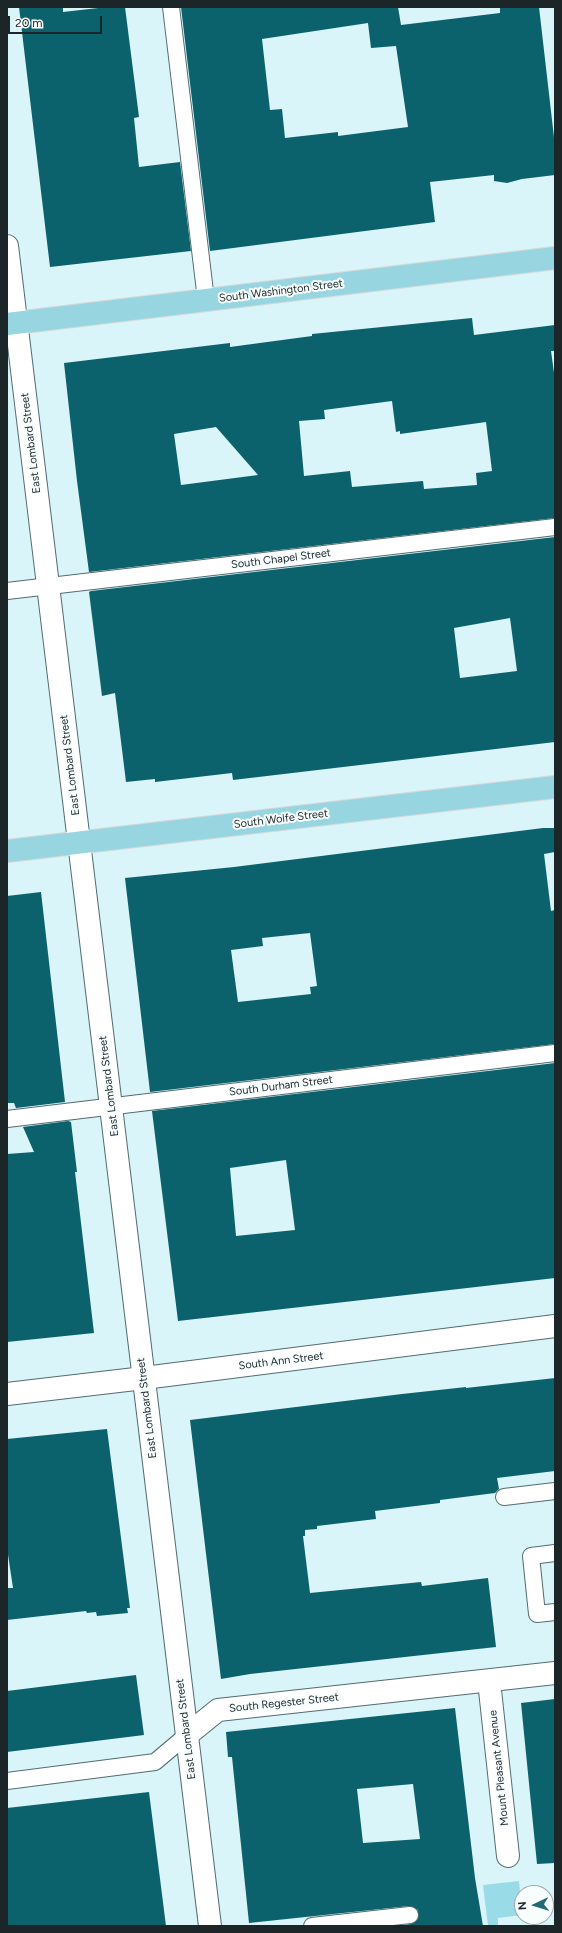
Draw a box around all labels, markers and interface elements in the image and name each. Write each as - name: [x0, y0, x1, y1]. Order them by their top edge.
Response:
- scale bar: [10, 8, 104, 34]
- text: 20 m: [15, 16, 43, 30]
- street label: South Washington Street: [218, 277, 344, 305]
- street label: East Lombard Street: [18, 392, 44, 494]
- street label: South Chapel Street: [230, 546, 332, 572]
- street label: East Lombard Street: [57, 714, 83, 816]
- street label: South Wolfe Street: [233, 807, 329, 831]
- street label: East Lombard Street: [96, 1035, 122, 1137]
- street label: South Durham Street: [228, 1073, 334, 1099]
- street label: South Ann Street: [238, 1349, 324, 1373]
- street label: East Lombard Street: [134, 1357, 160, 1459]
- street label: East Lombard Street: [173, 1678, 199, 1780]
- street label: South Regester Street: [229, 1691, 339, 1715]
- street label: Mount Pleasant Avenue: [486, 1710, 512, 1826]
- north arrow: [514, 1885, 554, 1925]
- text: N: [516, 1901, 529, 1911]

